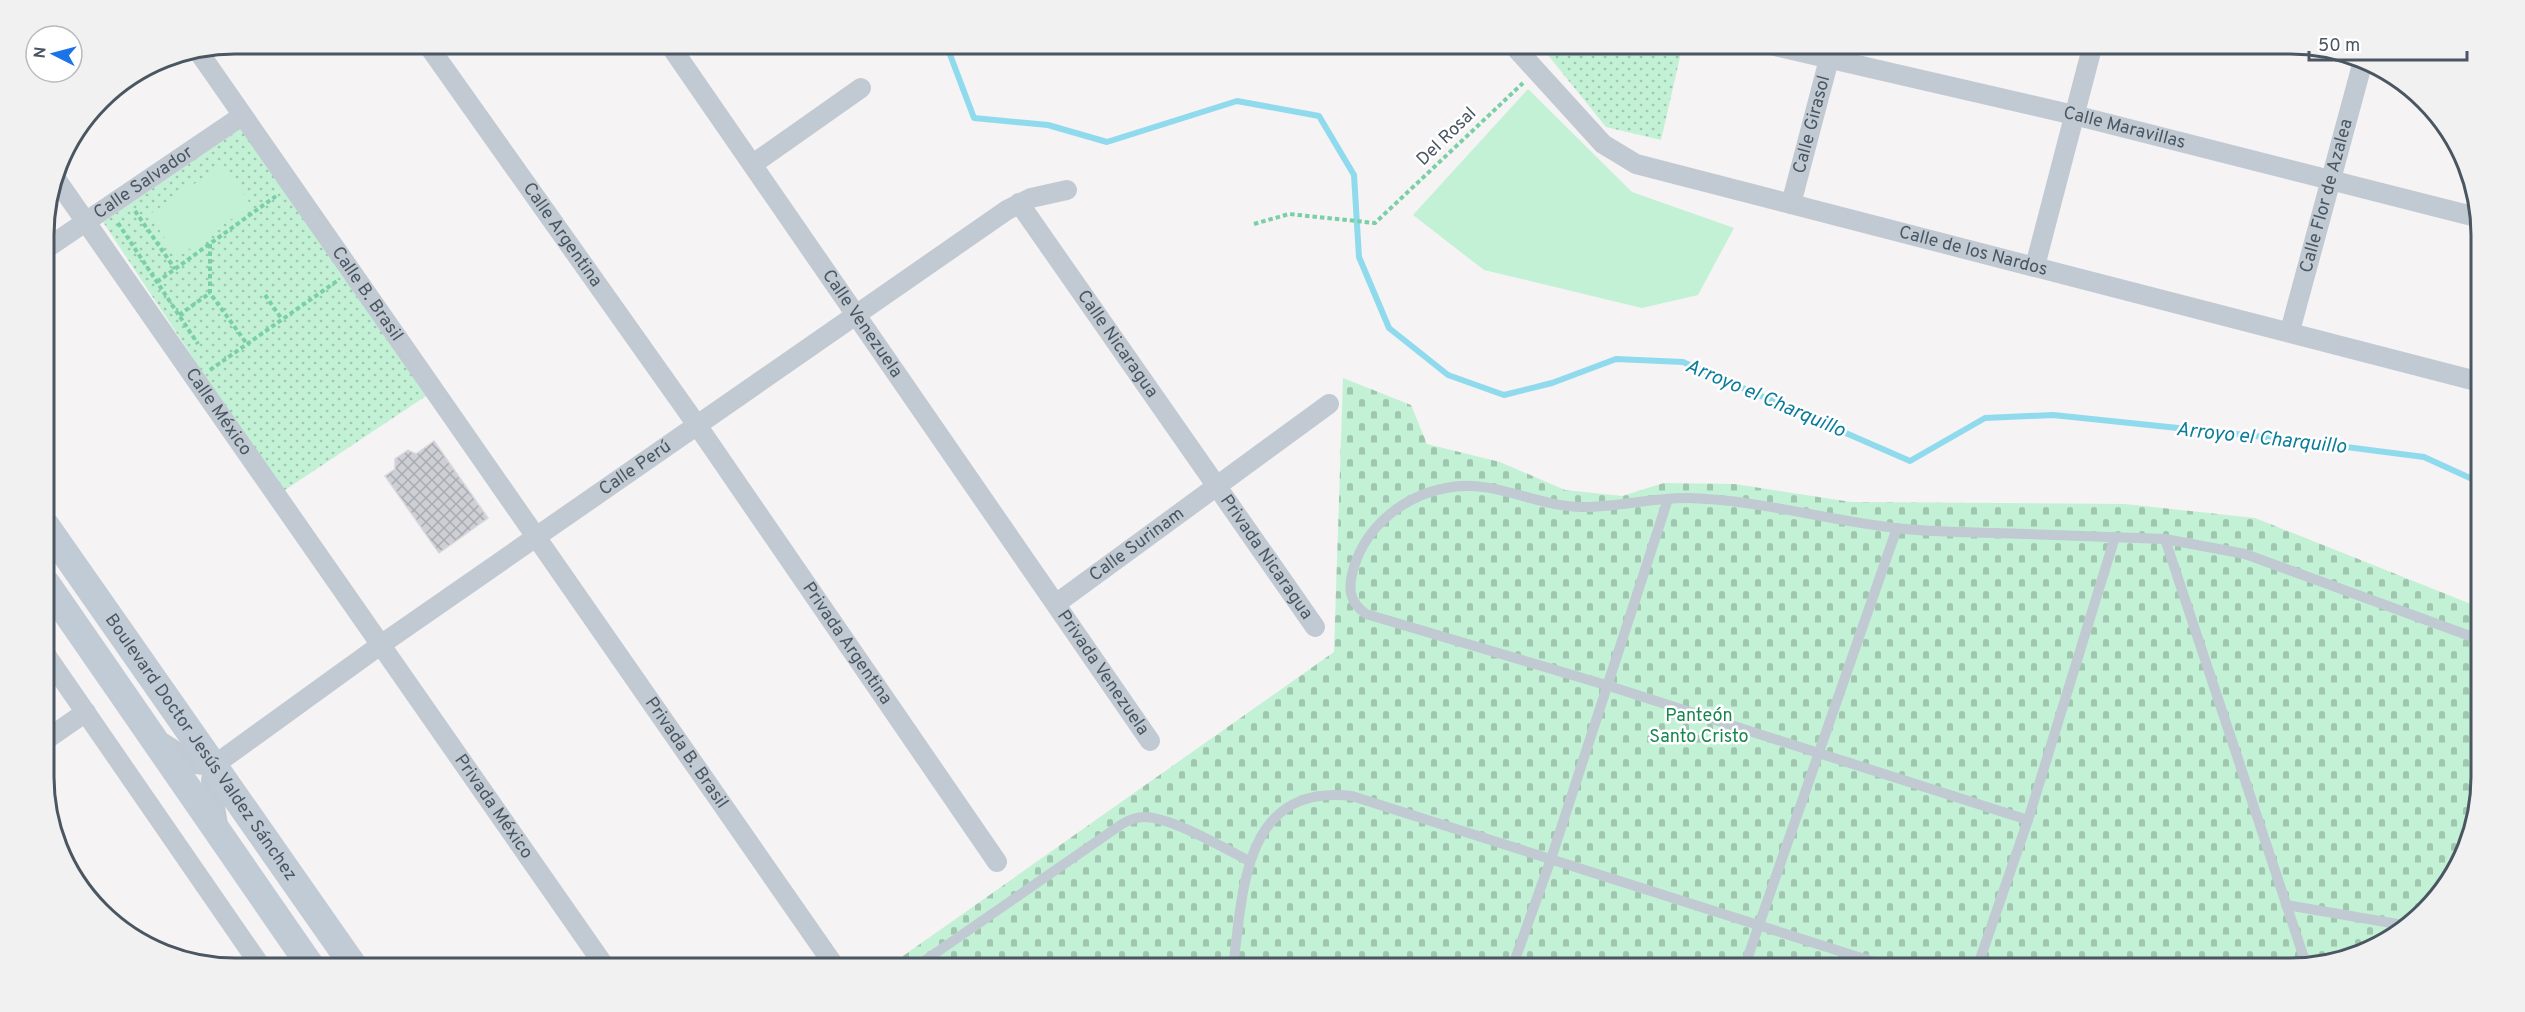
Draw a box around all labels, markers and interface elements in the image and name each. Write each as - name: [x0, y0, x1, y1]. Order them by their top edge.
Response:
- north arrow: [24, 24, 84, 84]
- scale bar: [2309, 24, 2466, 62]
- text: 50 m: [2318, 35, 2360, 58]
- text: N: [31, 46, 52, 59]
- street label: Calle Girasol: [1788, 73, 1836, 176]
- street label: Calle Maravillas: [2061, 101, 2188, 154]
- street label: Del Rosal: [1412, 103, 1482, 171]
- street label: Calle Flor de Azalea: [2295, 116, 2358, 275]
- street label: Calle Salvador: [89, 141, 198, 225]
- street label: Calle Argentina: [517, 178, 607, 292]
- street label: Calle de los Nardos: [1896, 221, 2050, 281]
- street label: Calle B. Brasil: [326, 242, 408, 346]
- street label: Calle Venezuela: [817, 265, 908, 382]
- street label: Calle Nicaragua: [1072, 286, 1163, 403]
- water label: Arroyo el Charquillo: [1681, 354, 1849, 445]
- street label: Calle México: [180, 364, 257, 460]
- water label: Arroyo el Charquillo: [2175, 417, 2348, 461]
- street label: Calle Perú: [595, 435, 676, 501]
- street label: Privada Nicaragua: [1215, 490, 1318, 624]
- street label: Calle Surinam: [1085, 502, 1189, 587]
- street label: Privada Argentina: [797, 578, 897, 709]
- street label: Privada Venezuela: [1052, 606, 1154, 740]
- street label: Boulevard Doctor Jesús Valdez Sánchez: [99, 609, 302, 885]
- street label: Privada B. Brasil: [639, 693, 733, 813]
- park label: Panteón Santo Cristo: [1649, 705, 1749, 749]
- street label: Privada México: [449, 750, 538, 863]

